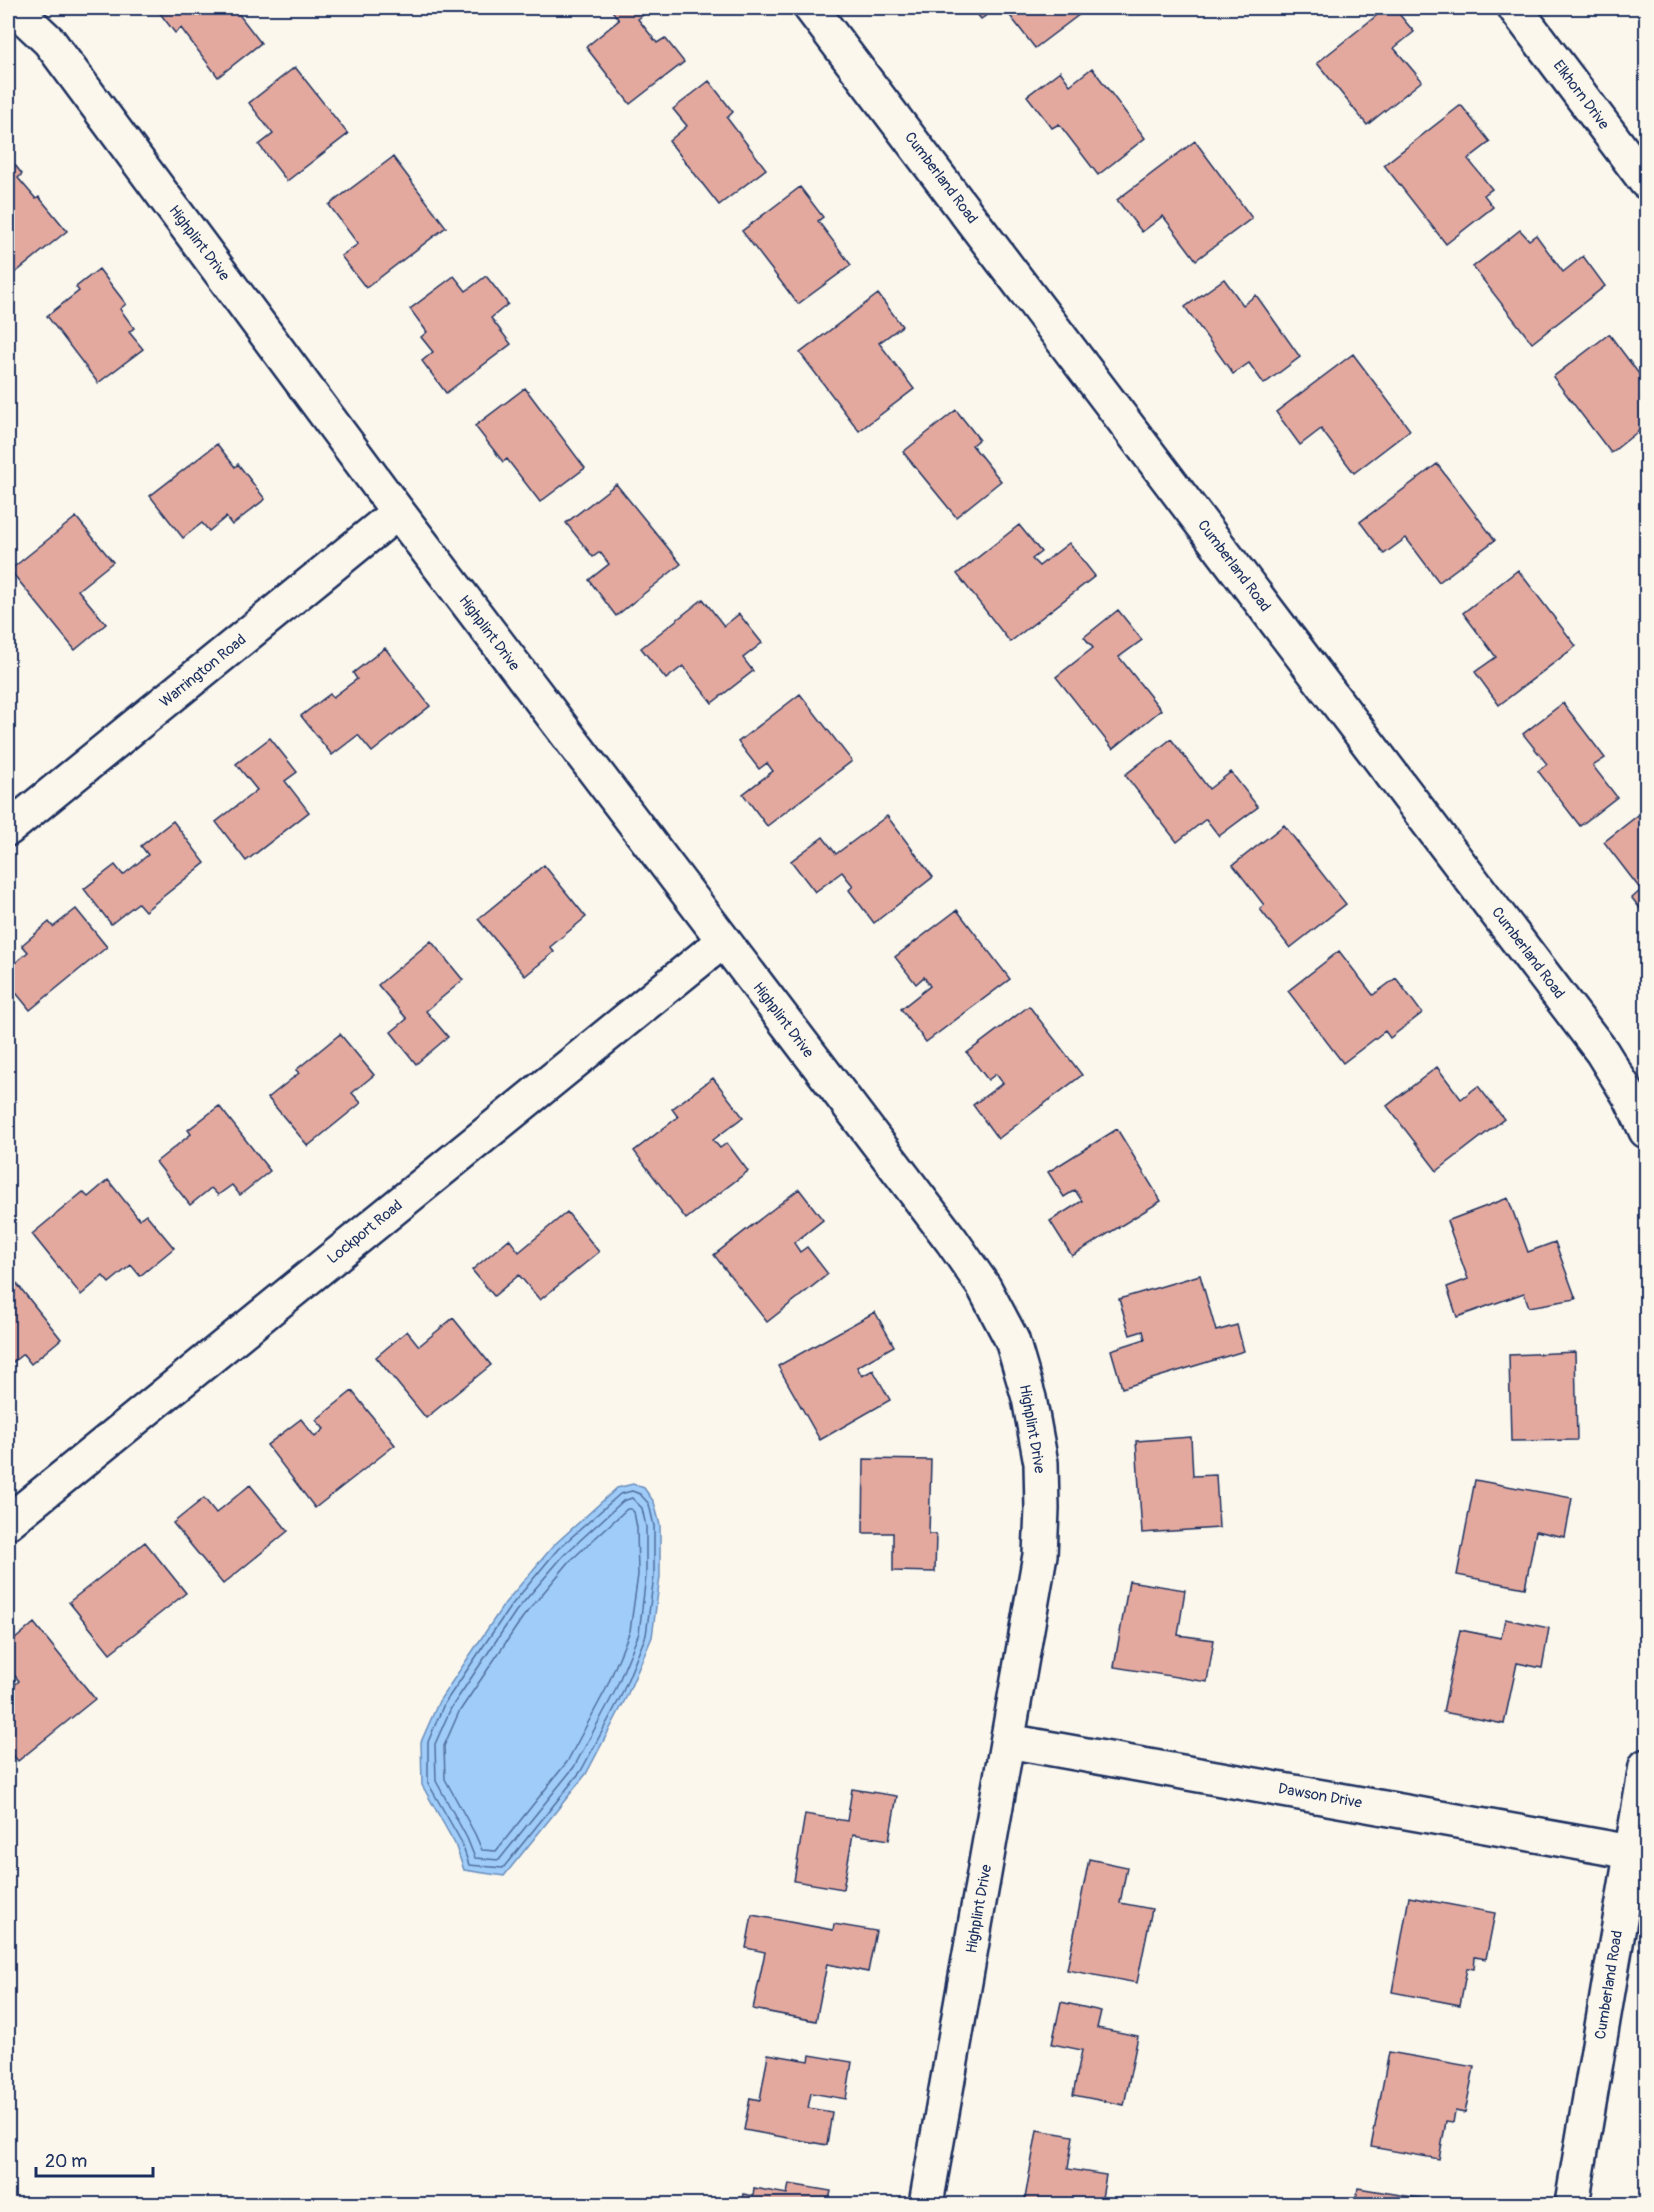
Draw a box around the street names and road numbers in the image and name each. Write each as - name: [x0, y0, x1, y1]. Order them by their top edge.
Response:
- street label: Elkhorn Drive: [1549, 57, 1614, 134]
- street label: Cumberland Road: [900, 128, 982, 228]
- street label: Highplint Drive: [164, 201, 234, 285]
- street label: Cumberland Road: [1193, 516, 1275, 616]
- street label: Highplint Drive: [454, 591, 524, 675]
- street label: Warrington Road: [156, 630, 250, 712]
- street label: Cumberland Road: [1487, 903, 1569, 1003]
- street label: Highplint Drive: [748, 978, 818, 1062]
- street label: Lockport Road: [324, 1196, 406, 1268]
- street label: Highplint Drive: [1015, 1383, 1049, 1475]
- street label: Dawson Drive: [1277, 1779, 1364, 1813]
- street label: Highplint Drive: [962, 1863, 996, 1955]
- street label: Cumberland Road: [1591, 1929, 1627, 2041]

